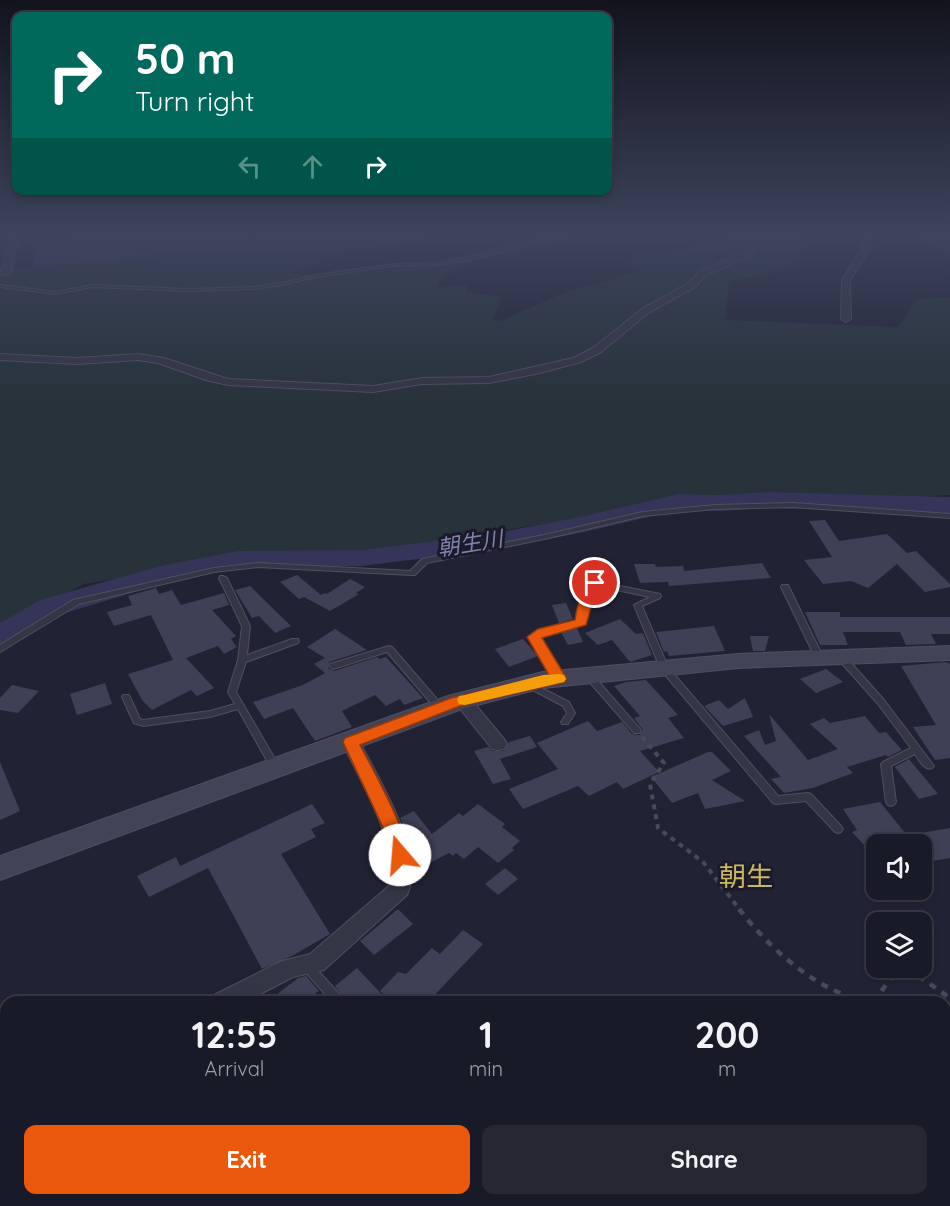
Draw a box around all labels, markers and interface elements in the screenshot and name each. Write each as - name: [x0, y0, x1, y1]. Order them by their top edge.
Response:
- text: 50 m: [135, 32, 235, 85]
- icon: right: [36, 36, 114, 114]
- text: Turn right: [135, 84, 254, 118]
- icon: left: [233, 150, 266, 183]
- icon: ahead: [296, 150, 329, 183]
- icon: right: [359, 150, 392, 183]
- water label: 朝生川: [435, 524, 507, 562]
- pin: [569, 557, 620, 608]
- icon: arrive: [578, 566, 611, 599]
- position arrow: [368, 823, 432, 887]
- map controls: [866, 834, 932, 978]
- button: sound: [866, 834, 932, 900]
- district label: 朝生: [719, 859, 773, 893]
- button: layers: [866, 912, 932, 978]
- text: 12:55: [192, 1012, 277, 1057]
- text: 1: [479, 1012, 493, 1057]
- text: 200: [695, 1012, 759, 1057]
- text: Arrival: [205, 1056, 264, 1081]
- text: min: [469, 1056, 503, 1081]
- text: m: [718, 1056, 736, 1081]
- button: Exit: [24, 1125, 470, 1194]
- button: Share: [482, 1125, 927, 1194]

